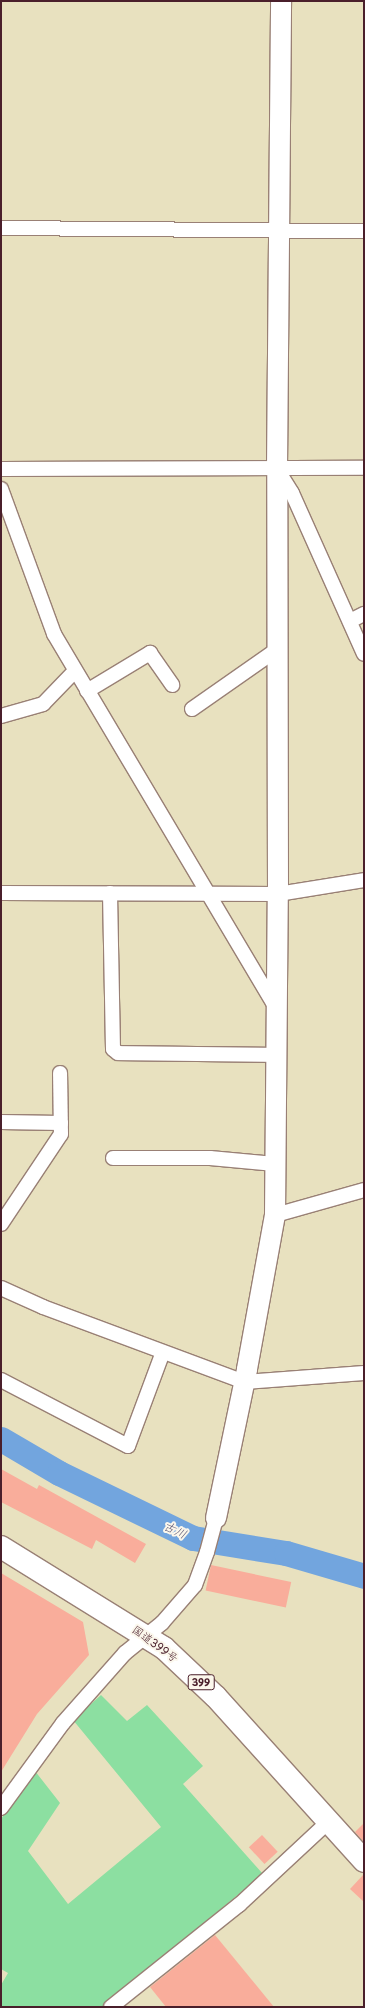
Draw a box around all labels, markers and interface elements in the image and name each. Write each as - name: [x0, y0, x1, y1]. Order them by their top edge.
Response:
- water label: 古川: [161, 1518, 189, 1542]
- street label: 国道399号: [130, 1623, 180, 1665]
- road number: 399: [187, 1674, 215, 1690]

